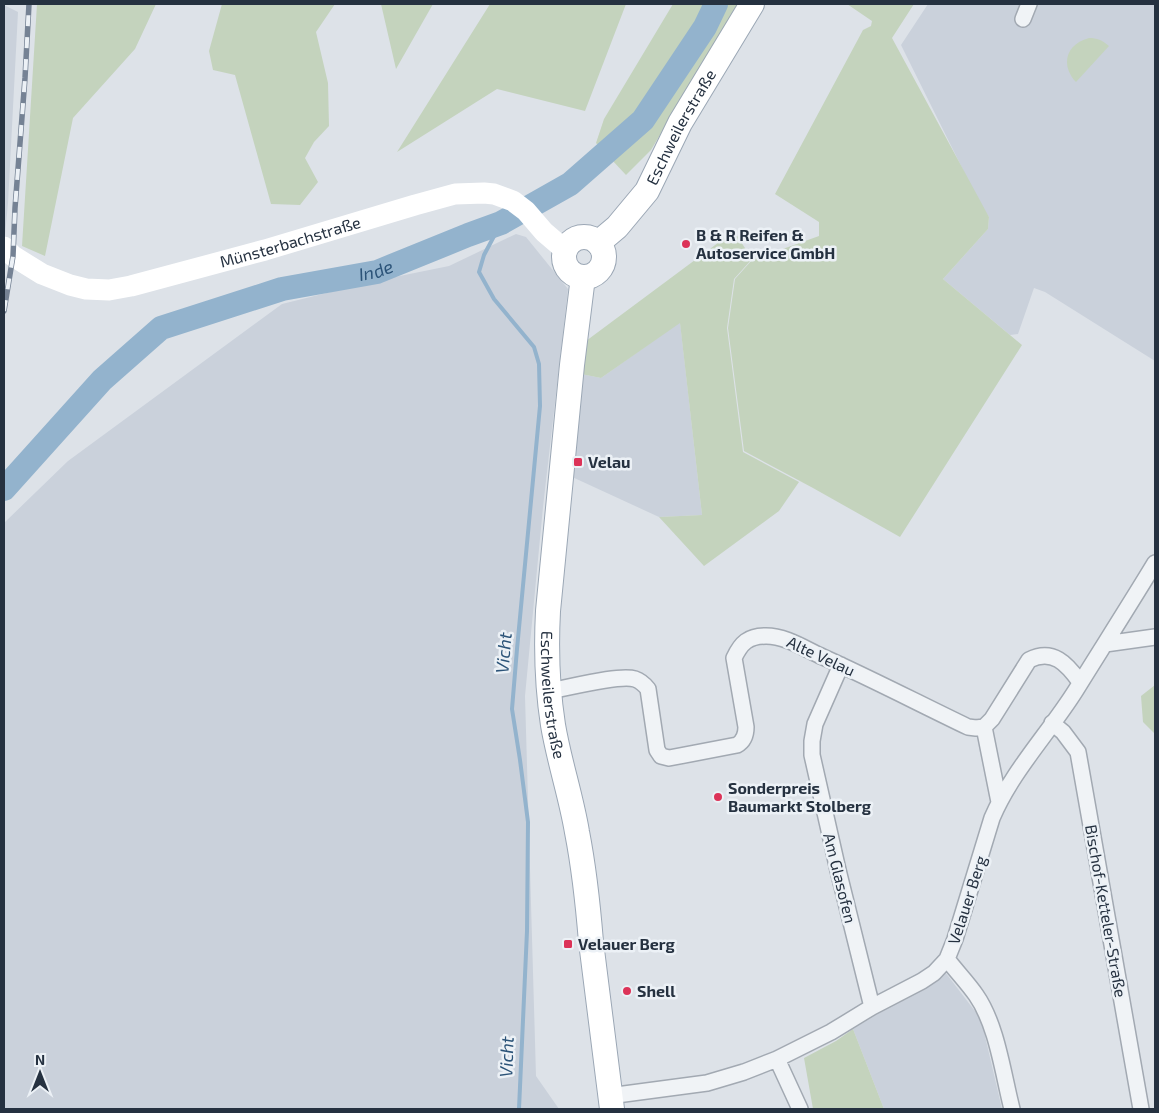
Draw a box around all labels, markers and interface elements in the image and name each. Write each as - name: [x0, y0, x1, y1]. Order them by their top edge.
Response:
- street label: Eschweilerstraße: [641, 66, 719, 188]
- street label: Münsterbachstraße: [218, 212, 363, 271]
- place label: B & R Reifen & Autoservice GmbH: [696, 225, 835, 262]
- marker: B & R Reifen & Autoservice GmbH: [680, 238, 692, 250]
- water label: Inde: [357, 254, 397, 285]
- place label: Velau: [588, 452, 631, 471]
- marker: Velau: [572, 456, 584, 468]
- water label: Vicht: [490, 631, 516, 674]
- street label: Eschweilerstraße: [538, 631, 570, 760]
- street label: Alte Velau: [784, 632, 858, 680]
- place label: Sonderpreis Baumarkt Stolberg: [728, 778, 872, 815]
- marker: Sonderpreis Baumarkt Stolberg: [712, 791, 724, 803]
- street label: Bischof-Ketteler-Straße: [1082, 823, 1131, 999]
- street label: Am Glasofen: [820, 831, 861, 925]
- street label: Velauer Berg: [943, 853, 990, 947]
- place label: Velauer Berg: [578, 934, 676, 953]
- marker: Velauer Berg: [562, 938, 574, 950]
- place label: Shell: [637, 981, 676, 1000]
- marker: Shell: [621, 985, 633, 997]
- water label: Vicht: [494, 1036, 518, 1078]
- north arrow: [15, 1048, 65, 1098]
- text: N: [35, 1051, 45, 1068]

